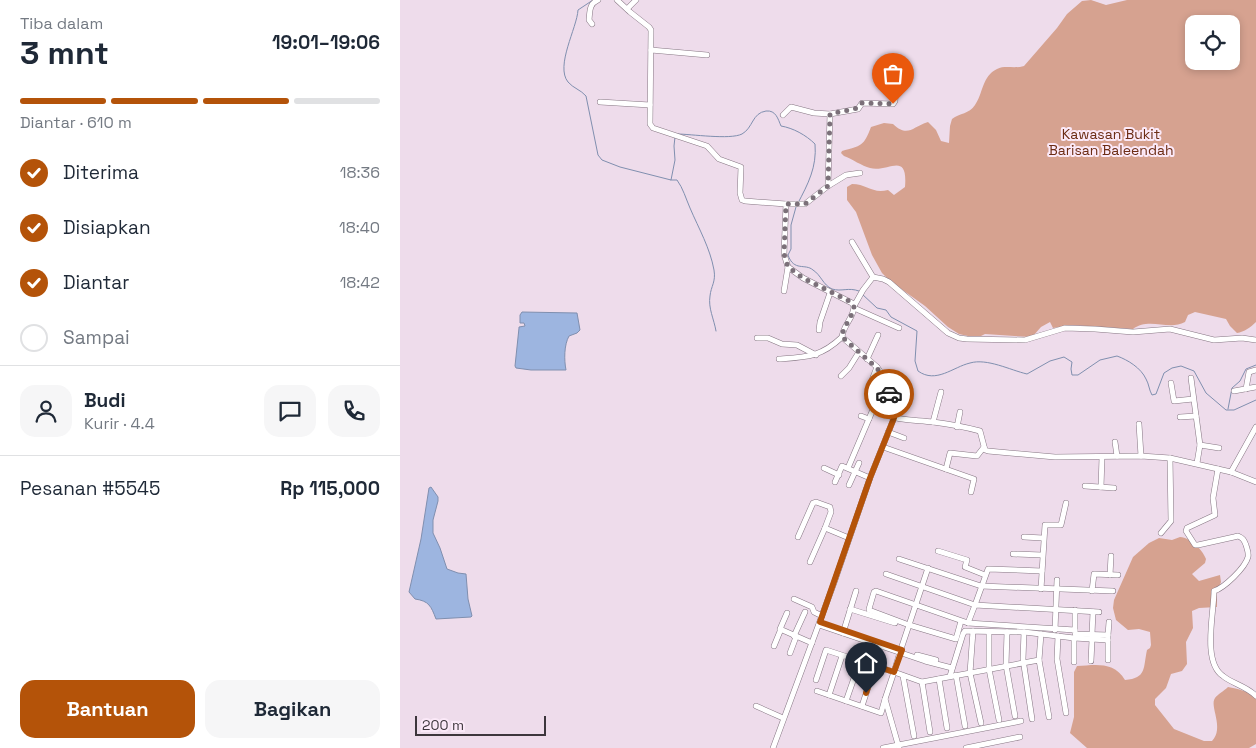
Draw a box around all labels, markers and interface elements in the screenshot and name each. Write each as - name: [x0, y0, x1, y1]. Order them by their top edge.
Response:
- text: Tiba dalam: [20, 13, 103, 34]
- map controls: [1185, 15, 1240, 70]
- button: locate: [1185, 15, 1240, 70]
- text: 19:01–19:06: [272, 30, 380, 55]
- text: 3 mnt: [20, 33, 109, 73]
- pin: [872, 53, 914, 104]
- icon: bag: [879, 60, 907, 88]
- text: Diantar · 610 m: [20, 112, 132, 133]
- park label: Kawasan Bukit Barisan Baleendah: [1048, 125, 1174, 159]
- icon: check: [20, 159, 48, 187]
- text: Diterima: [63, 160, 139, 185]
- text: 18:36: [340, 162, 380, 183]
- icon: check: [20, 214, 48, 242]
- text: Disiapkan: [63, 215, 151, 240]
- text: 18:40: [339, 217, 380, 238]
- icon: check: [20, 269, 48, 297]
- text: Diantar: [63, 270, 129, 295]
- text: 18:42: [340, 272, 380, 293]
- text: Sampai: [63, 325, 130, 350]
- courier: [864, 369, 914, 419]
- icon: car: [875, 380, 903, 408]
- button: person: [20, 385, 72, 437]
- button: chat: [264, 385, 316, 437]
- button: phone: [328, 385, 380, 437]
- text: Budi: [84, 388, 126, 413]
- text: Kurir · 4.4: [84, 413, 155, 434]
- text: Pesanan #5545: [20, 476, 160, 501]
- text: Rp 115,000: [280, 476, 380, 501]
- pin: [845, 642, 887, 693]
- icon: home: [852, 649, 880, 677]
- button: Bantuan: [20, 680, 195, 738]
- button: Bagikan: [205, 680, 380, 738]
- scale bar: [415, 713, 546, 736]
- text: 200 m: [422, 716, 464, 734]

